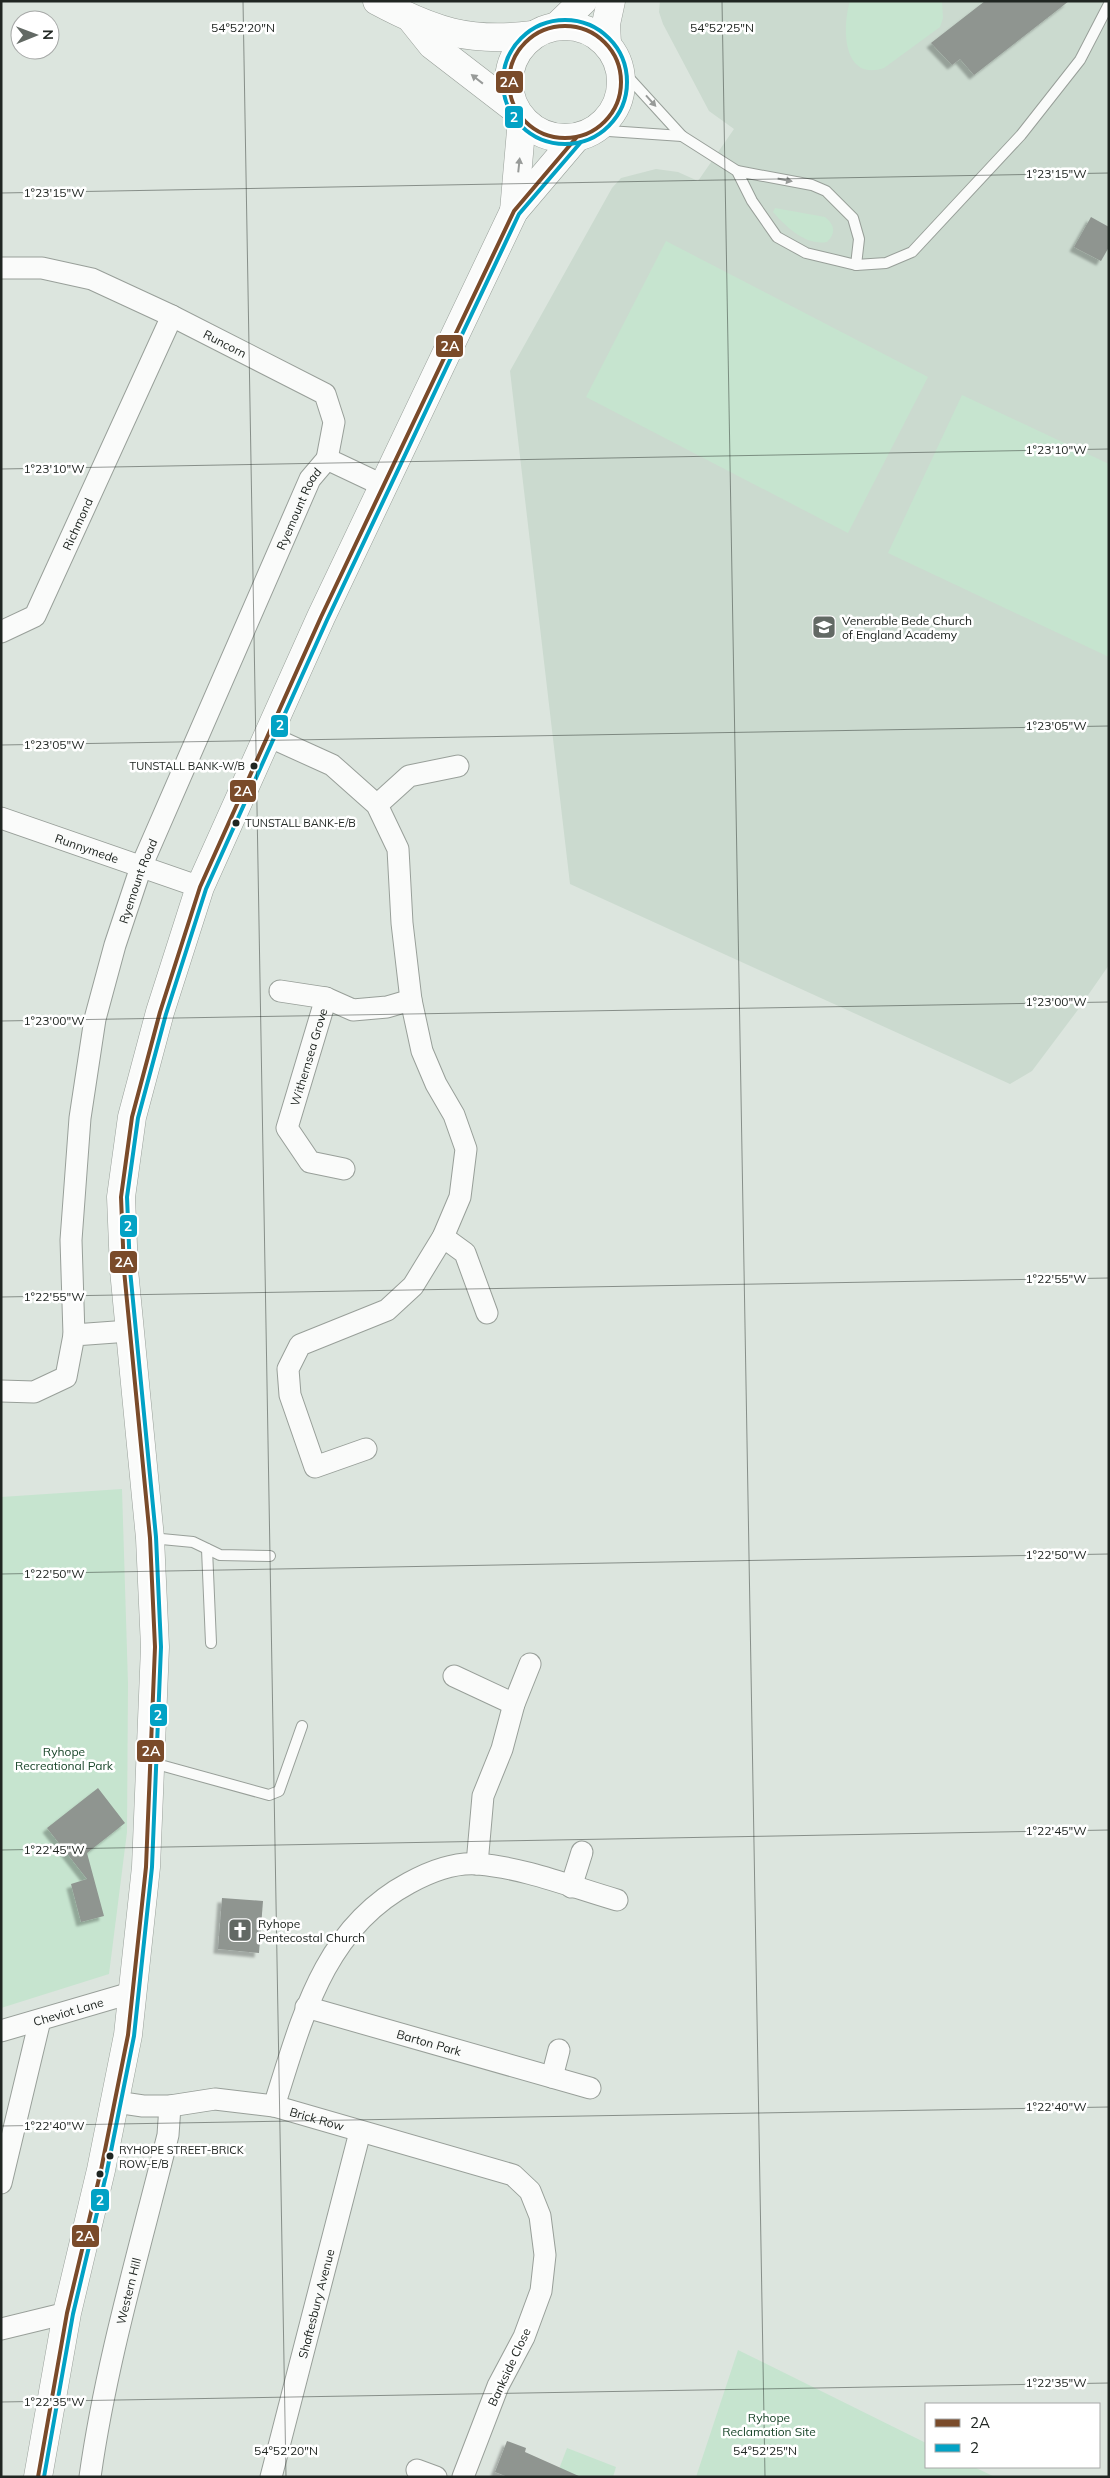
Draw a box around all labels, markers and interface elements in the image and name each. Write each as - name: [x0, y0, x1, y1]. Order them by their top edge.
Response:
- north arrow: [10, 10, 60, 60]
- text: 54°52'20"N: [211, 20, 275, 35]
- text: 54°52'25"N: [690, 20, 754, 35]
- text: N: [39, 29, 57, 40]
- line badge: 2A: [495, 70, 524, 94]
- text: 2A: [500, 73, 519, 91]
- one-way arrow: [470, 74, 483, 85]
- one-way arrow: [645, 95, 656, 108]
- line badge: 2: [504, 105, 524, 129]
- text: 2: [510, 108, 518, 126]
- one-way arrow: [515, 157, 523, 173]
- text: 1°23'15"W: [1025, 166, 1087, 181]
- one-way arrow: [778, 177, 794, 185]
- text: 1°23'15"W: [23, 185, 85, 200]
- street label: Runcorn: [201, 326, 249, 360]
- line badge: 2A: [435, 334, 464, 358]
- text: 2A: [441, 337, 460, 355]
- text: 1°23'10"W: [1025, 442, 1087, 457]
- text: 1°23'10"W: [23, 461, 85, 476]
- street label: Ryemount Road: [273, 464, 324, 552]
- street label: Richmond: [59, 495, 96, 552]
- place label: Venerable Bede Church of England Academy: [842, 613, 972, 642]
- school or university icon: Venerable Bede Church of England Academy: [811, 614, 837, 640]
- line badge: 2: [270, 714, 289, 738]
- text: 2: [276, 716, 284, 734]
- text: 1°23'05"W: [1025, 718, 1087, 733]
- text: 1°23'05"W: [23, 737, 85, 752]
- place label: TUNSTALL BANK-W/B: [130, 759, 245, 773]
- marker: TUNSTALL BANK-W/B: [249, 761, 259, 771]
- line badge: 2A: [229, 779, 257, 803]
- text: 2A: [234, 782, 253, 800]
- place label: TUNSTALL BANK-E/B: [245, 816, 356, 830]
- marker: TUNSTALL BANK-E/B: [231, 818, 241, 828]
- street label: Runnymede: [53, 830, 121, 866]
- street label: Ryemount Road: [115, 836, 160, 925]
- text: 1°23'00"W: [1025, 994, 1087, 1009]
- street label: Withernsea Grove: [287, 1006, 330, 1107]
- text: 1°23'00"W: [23, 1013, 85, 1028]
- line badge: 2: [119, 1214, 138, 1238]
- text: 2: [124, 1217, 132, 1235]
- line badge: 2A: [109, 1250, 138, 1274]
- text: 2A: [115, 1253, 134, 1271]
- text: 1°22'55"W: [1025, 1271, 1087, 1286]
- text: 1°22'55"W: [23, 1289, 85, 1304]
- text: 1°22'50"W: [1025, 1547, 1087, 1562]
- text: 1°22'50"W: [23, 1566, 85, 1581]
- line badge: 2: [149, 1703, 168, 1727]
- text: 2: [154, 1706, 162, 1724]
- line badge: 2A: [136, 1739, 165, 1763]
- text: 2A: [142, 1742, 161, 1760]
- park label: Ryhope Recreational Park: [15, 1744, 114, 1773]
- text: 1°22'45"W: [1025, 1823, 1087, 1838]
- text: 1°22'45"W: [23, 1842, 85, 1857]
- place label: Ryhope Pentecostal Church: [258, 1916, 365, 1945]
- church icon: Ryhope Pentecostal Church: [227, 1917, 253, 1943]
- street label: Cheviot Lane: [31, 1994, 105, 2029]
- street label: Barton Park: [395, 2026, 464, 2059]
- text: 1°22'40"W: [1025, 2099, 1087, 2114]
- street label: Brick Row: [288, 2103, 347, 2134]
- text: 1°22'40"W: [23, 2118, 85, 2133]
- place label: RYHOPE STREET-BRICK ROW-E/B: [119, 2143, 245, 2171]
- marker: RYHOPE STREET-BRICK ROW-E/B: [105, 2151, 115, 2161]
- unlabelled marker: [95, 2169, 105, 2179]
- line badge: 2: [90, 2188, 110, 2212]
- text: 2: [96, 2191, 104, 2209]
- line badge: 2A: [71, 2224, 100, 2248]
- text: 2A: [76, 2227, 95, 2245]
- street label: Shaftesbury Avenue: [294, 2247, 337, 2360]
- street label: Western Hill: [113, 2256, 144, 2326]
- street label: Bankside Close: [484, 2326, 534, 2408]
- text: 1°22'35"W: [1025, 2375, 1087, 2390]
- text: 1°22'35"W: [23, 2394, 85, 2409]
- legend: [925, 2403, 1100, 2468]
- park label: Ryhope Reclamation Site: [722, 2410, 816, 2439]
- text: 2A: [970, 2413, 990, 2432]
- text: 2: [970, 2438, 979, 2457]
- text: 54°52'20"N: [254, 2443, 318, 2458]
- text: 54°52'25"N: [733, 2443, 797, 2458]

